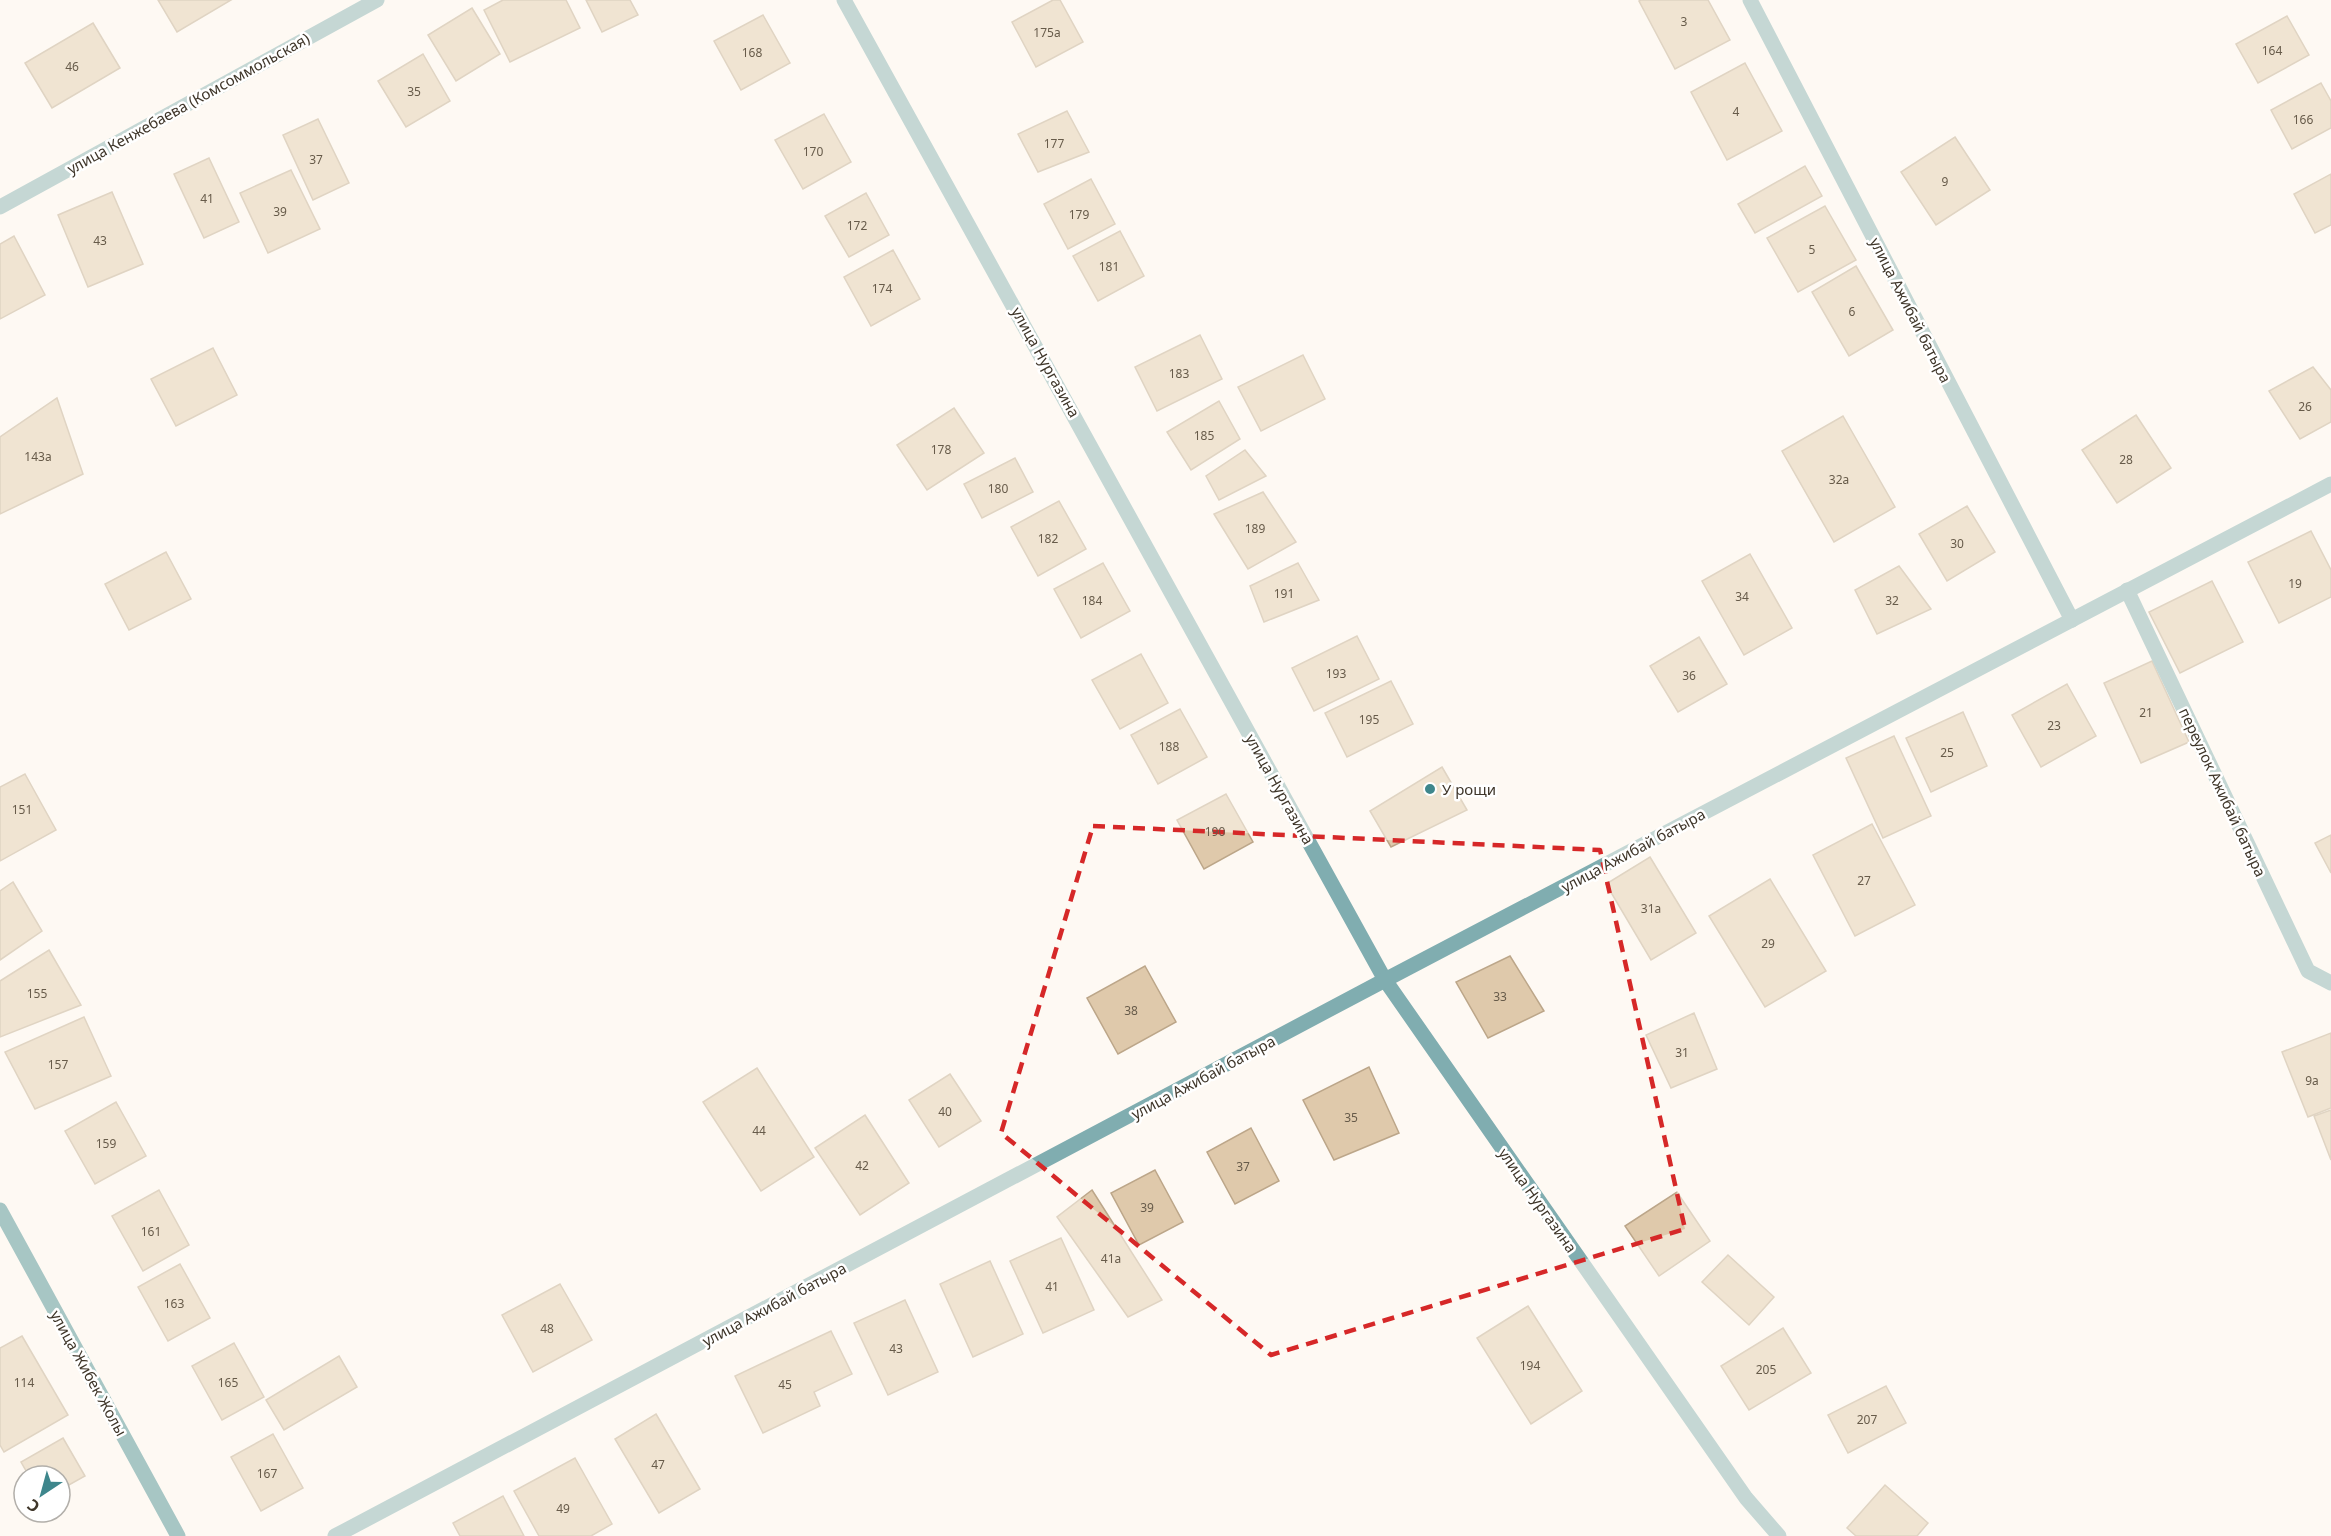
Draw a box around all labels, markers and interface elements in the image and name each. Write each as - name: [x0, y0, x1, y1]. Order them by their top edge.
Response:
- house number: 3: [1681, 13, 1688, 30]
- house number: 175а: [1033, 24, 1061, 41]
- street label: улица Кенжебаева (Комсоммольская): [63, 28, 313, 178]
- house number: 164: [2262, 42, 2282, 59]
- house number: 168: [742, 44, 762, 61]
- house number: 46: [65, 58, 79, 75]
- house number: 35: [407, 83, 421, 100]
- house number: 4: [1733, 103, 1740, 120]
- house number: 166: [2293, 111, 2313, 128]
- house number: 177: [1044, 135, 1064, 152]
- house number: 170: [803, 143, 823, 160]
- house number: 37: [309, 151, 323, 168]
- house number: 9: [1942, 173, 1949, 190]
- house number: 41: [200, 190, 214, 207]
- house number: 39: [273, 203, 287, 220]
- house number: 179: [1069, 206, 1089, 223]
- house number: 172: [847, 217, 867, 234]
- house number: 43: [93, 232, 107, 249]
- street label: улица Ажибай батыра: [1866, 234, 1956, 386]
- house number: 5: [1809, 241, 1816, 258]
- house number: 181: [1099, 258, 1119, 275]
- house number: 174: [872, 280, 892, 297]
- street label: улица Нургазина: [1007, 303, 1085, 421]
- house number: 6: [1849, 303, 1856, 320]
- house number: 183: [1169, 365, 1189, 382]
- house number: 26: [2298, 398, 2312, 415]
- house number: 185: [1194, 427, 1214, 444]
- house number: 178: [931, 441, 951, 458]
- house number: 143а: [24, 448, 52, 465]
- house number: 28: [2119, 451, 2133, 468]
- house number: 32а: [1829, 471, 1849, 488]
- house number: 180: [988, 480, 1008, 497]
- house number: 189: [1245, 520, 1265, 537]
- house number: 182: [1038, 530, 1058, 547]
- house number: 30: [1950, 535, 1964, 552]
- house number: 19: [2288, 575, 2302, 592]
- house number: 191: [1274, 585, 1294, 602]
- house number: 34: [1735, 588, 1749, 605]
- house number: 184: [1082, 592, 1102, 609]
- house number: 32: [1885, 592, 1899, 609]
- house number: 193: [1326, 665, 1346, 682]
- house number: 36: [1682, 667, 1696, 684]
- house number: 21: [2139, 704, 2153, 721]
- street label: переулок Ажибай батыра: [2175, 704, 2271, 880]
- house number: 195: [1359, 711, 1379, 728]
- house number: 23: [2047, 717, 2061, 734]
- street label: улица Нургазина: [1241, 730, 1319, 848]
- house number: 188: [1159, 738, 1179, 755]
- house number: 25: [1940, 744, 1954, 761]
- place label: У рощи: [1442, 779, 1496, 799]
- marker: У рощи: [1423, 782, 1437, 796]
- house number: 151: [12, 801, 32, 818]
- street label: улица Ажибай батыра: [1558, 804, 1708, 896]
- house number: 190: [1205, 823, 1225, 840]
- house number: 27: [1857, 872, 1871, 889]
- house number: 31а: [1641, 900, 1661, 917]
- house number: 29: [1761, 935, 1775, 952]
- house number: 155: [27, 985, 47, 1002]
- house number: 33: [1493, 988, 1507, 1005]
- house number: 38: [1124, 1002, 1138, 1019]
- street label: улица Ажибай батыра: [1128, 1031, 1278, 1123]
- house number: 31: [1675, 1044, 1689, 1061]
- house number: 157: [48, 1056, 68, 1073]
- house number: 9а: [2305, 1072, 2319, 1089]
- house number: 40: [938, 1103, 952, 1120]
- house number: 35: [1344, 1109, 1358, 1126]
- house number: 44: [752, 1122, 766, 1139]
- house number: 159: [96, 1135, 116, 1152]
- street label: улица Нургазина: [1494, 1144, 1582, 1256]
- house number: 42: [855, 1157, 869, 1174]
- house number: 37: [1236, 1158, 1250, 1175]
- house number: 39: [1140, 1199, 1154, 1216]
- house number: 161: [141, 1223, 161, 1240]
- house number: 41а: [1101, 1250, 1121, 1267]
- street label: улица Ажибай батыра: [699, 1258, 849, 1350]
- house number: 41: [1045, 1278, 1059, 1295]
- house number: 163: [164, 1295, 184, 1312]
- street label: улица Жибек Жолы: [46, 1307, 132, 1439]
- house number: 48: [540, 1320, 554, 1337]
- house number: 43: [889, 1340, 903, 1357]
- house number: 194: [1520, 1357, 1540, 1374]
- house number: 205: [1756, 1361, 1776, 1378]
- house number: 114: [14, 1374, 34, 1391]
- house number: 165: [218, 1374, 238, 1391]
- house number: 45: [778, 1376, 792, 1393]
- house number: 207: [1857, 1411, 1877, 1428]
- house number: 47: [651, 1456, 665, 1473]
- north arrow: [12, 1464, 72, 1524]
- house number: 167: [257, 1465, 277, 1482]
- text: С: [23, 1494, 44, 1518]
- house number: 49: [556, 1500, 570, 1517]

